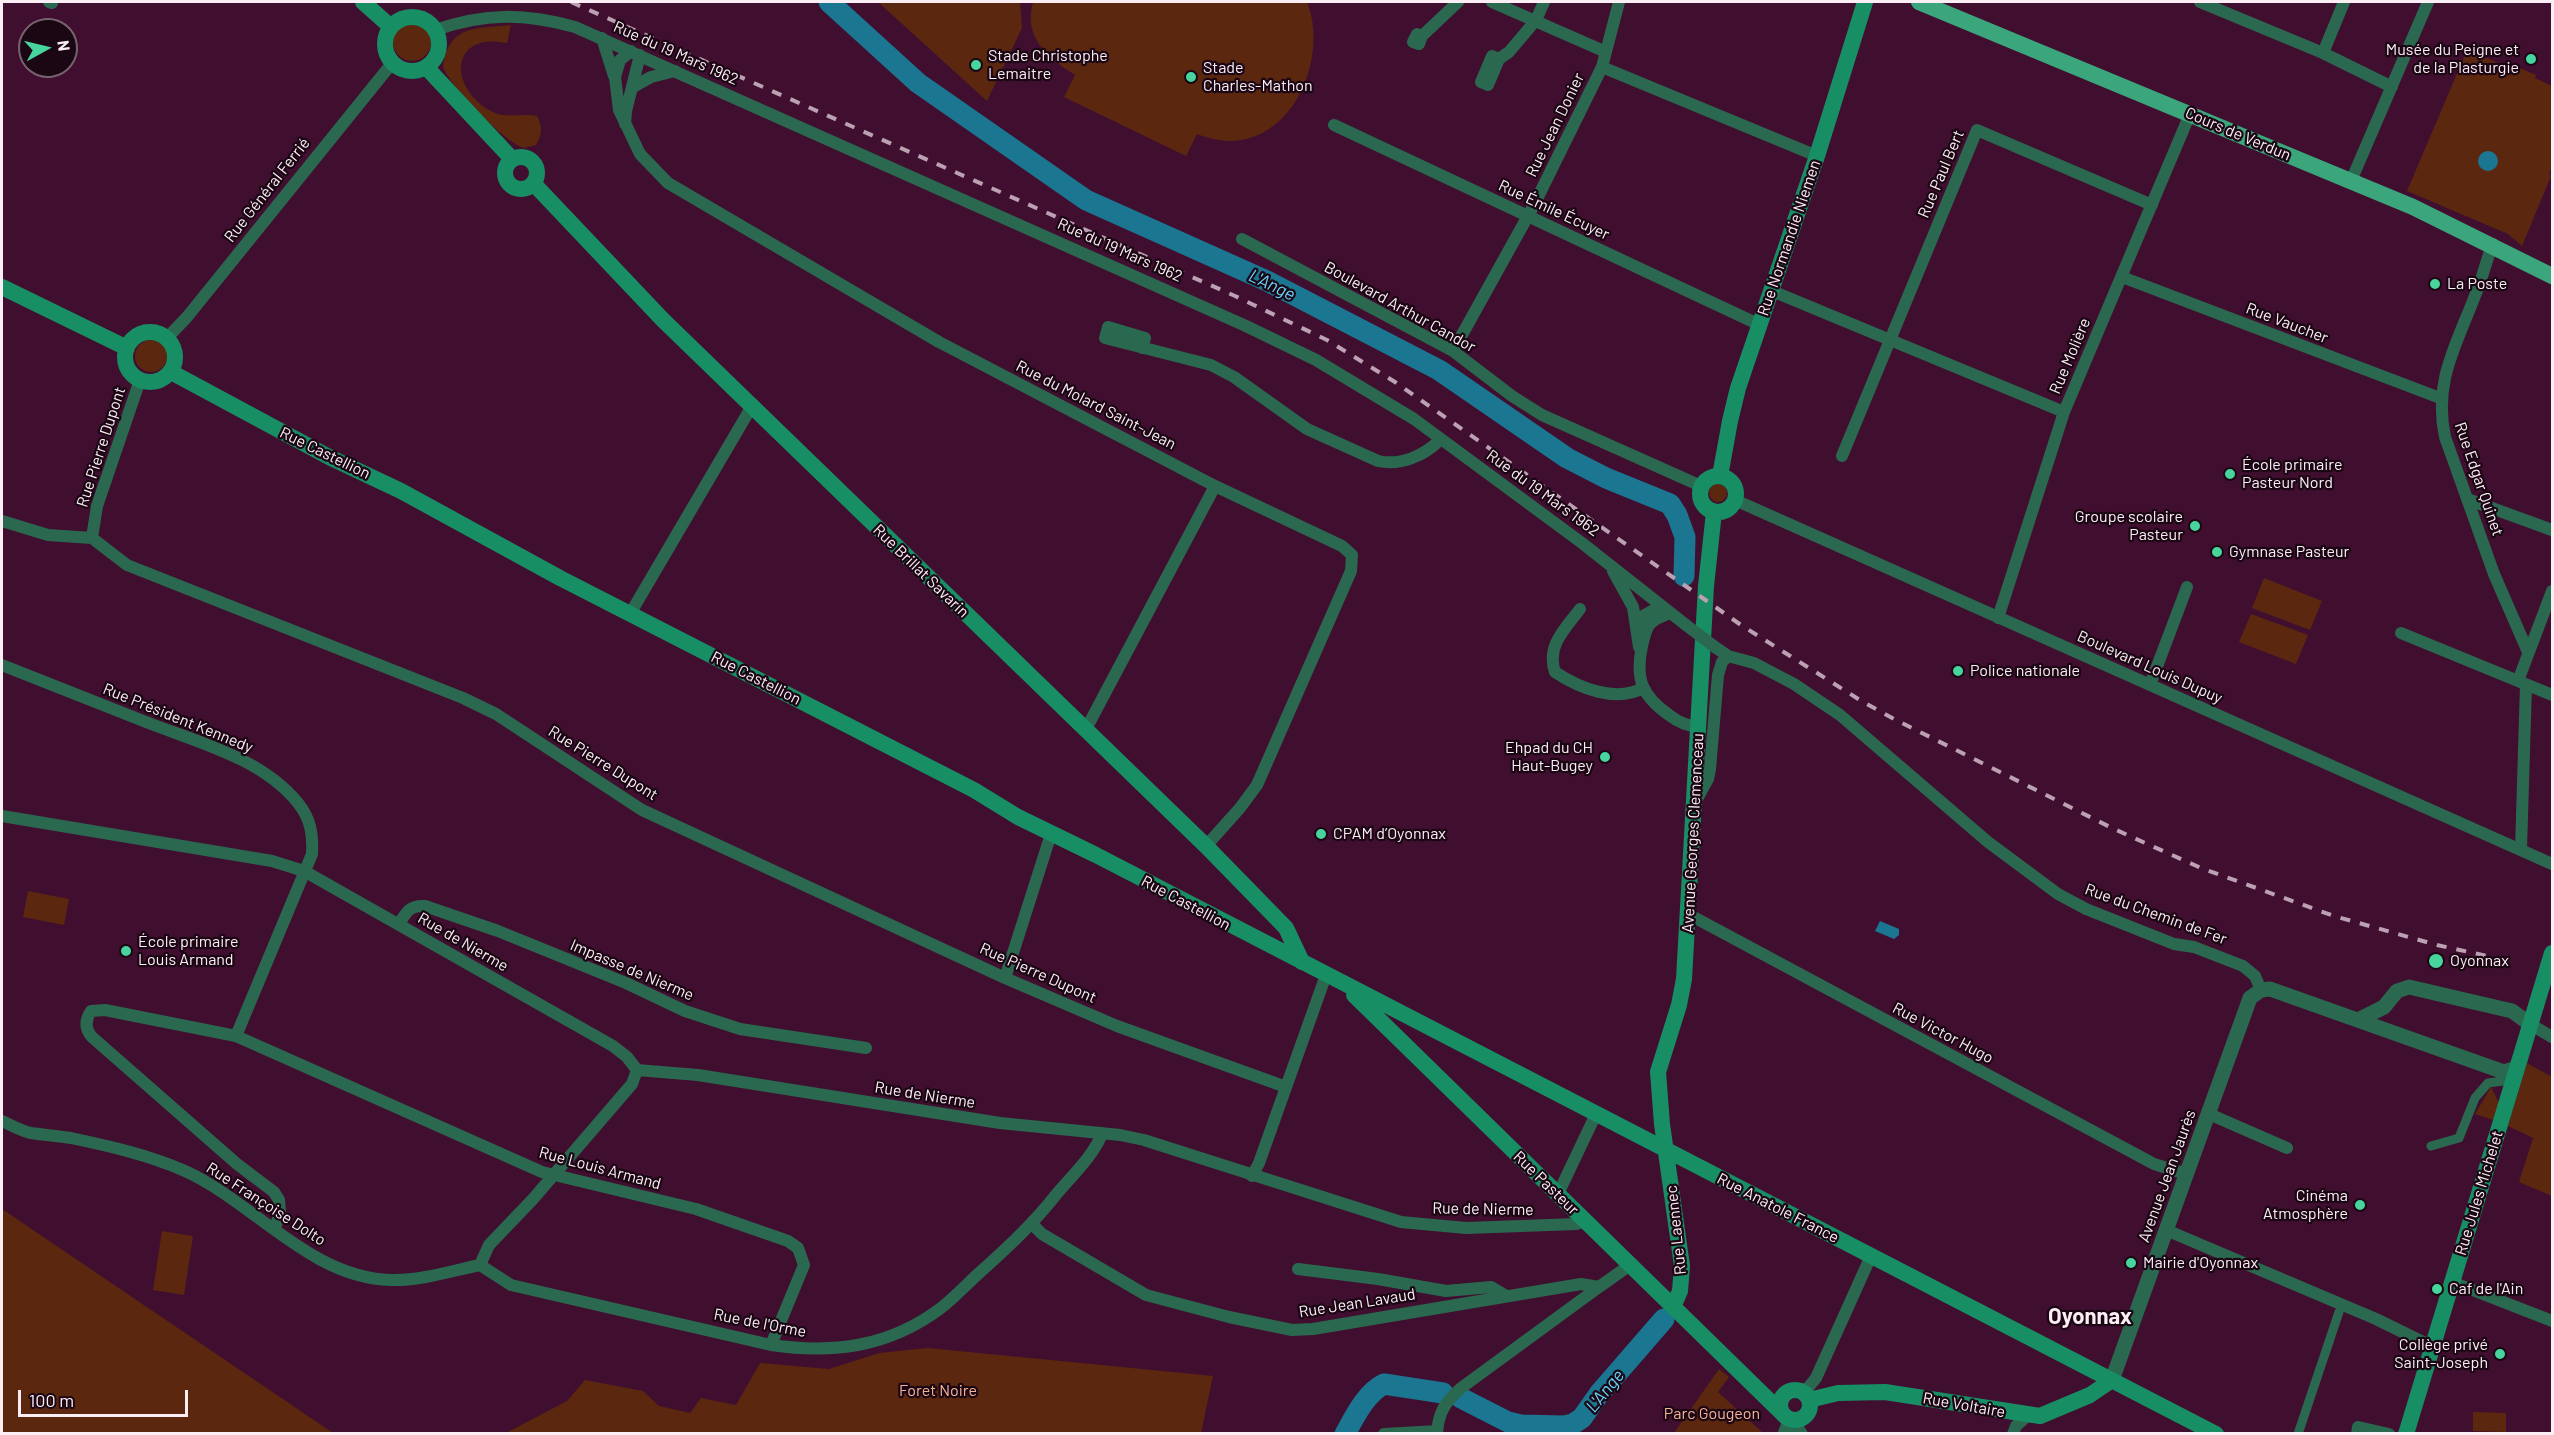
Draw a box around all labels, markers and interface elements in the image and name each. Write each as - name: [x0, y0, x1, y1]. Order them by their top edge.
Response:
- street label: Rue du 19 Mars 1962: [611, 17, 741, 89]
- north arrow: [18, 18, 78, 78]
- text: N: [54, 39, 74, 52]
- place label: Musée du Peigne et de la Plasturgie: [2386, 40, 2519, 78]
- place label: Stade Christophe Lemaitre: [988, 46, 1108, 84]
- marker: Musée du Peigne et de la Plasturgie: [2524, 52, 2538, 66]
- marker: Stade Christophe Lemaitre: [969, 58, 983, 72]
- place label: Stade Charles-Mathon: [1203, 58, 1313, 96]
- marker: Stade Charles-Mathon: [1184, 70, 1198, 84]
- street label: Rue Jean Donier: [1522, 70, 1588, 180]
- street label: Cours de Verdun: [2182, 103, 2294, 165]
- street label: Rue Paul Bert: [1914, 127, 1968, 221]
- street label: Rue Général Ferrié: [220, 134, 314, 246]
- street label: Rue Normandie Niemen: [1753, 158, 1825, 318]
- street label: Rue Émile Écuyer: [1495, 176, 1613, 244]
- street label: Rue du 19 Mars 1962: [1055, 214, 1185, 286]
- street label: Boulevard Arthur Candor: [1321, 257, 1479, 357]
- water label: L'Ange: [1245, 265, 1299, 305]
- place label: La Poste: [2447, 274, 2507, 294]
- marker: La Poste: [2428, 277, 2442, 291]
- street label: Rue Vaucher: [2243, 299, 2331, 347]
- street label: Rue Molière: [2045, 315, 2095, 397]
- street label: Rue du Molard Saint-Jean: [1013, 356, 1179, 454]
- street label: Rue Pierre Dupont: [72, 384, 130, 510]
- street label: Rue Edgar Quinet: [2451, 420, 2507, 538]
- street label: Rue Castellion: [277, 423, 373, 483]
- street label: Rue du 19 Mars 1962: [1483, 446, 1603, 540]
- place label: École primaire Pasteur Nord: [2242, 455, 2343, 493]
- marker: École primaire Pasteur Nord: [2223, 467, 2237, 481]
- place label: Groupe scolaire Pasteur: [2075, 507, 2183, 545]
- marker: Groupe scolaire Pasteur: [2188, 519, 2202, 533]
- street label: Rue Brillat Savarin: [869, 520, 973, 622]
- place label: Gymnase Pasteur: [2229, 542, 2349, 562]
- marker: Gymnase Pasteur: [2210, 545, 2224, 559]
- street label: Boulevard Louis Dupuy: [2074, 626, 2226, 708]
- street label: Rue Castellion: [708, 647, 804, 709]
- place label: Police nationale: [1970, 661, 2080, 681]
- marker: Police nationale: [1951, 664, 1965, 678]
- street label: Rue Président Kennedy: [100, 679, 256, 757]
- street label: Rue Pierre Dupont: [545, 722, 661, 804]
- street label: Avenue Georges Clemenceau: [1678, 733, 1708, 933]
- place label: Ehpad du CH Haut-Bugey: [1505, 738, 1593, 776]
- marker: Ehpad du CH Haut-Bugey: [1598, 750, 1612, 764]
- place label: CPAM d’Oyonnax: [1333, 824, 1446, 844]
- marker: CPAM d’Oyonnax: [1314, 827, 1328, 841]
- street label: Rue Castellion: [1138, 871, 1234, 935]
- street label: Rue du Chemin de Fer: [2082, 879, 2230, 949]
- street label: Rue de Nierme: [414, 908, 512, 976]
- place label: École primaire Louis Armand: [138, 932, 239, 970]
- street label: Impasse de Nierme: [567, 935, 697, 1005]
- street label: Rue Pierre Dupont: [977, 939, 1099, 1007]
- marker: École primaire Louis Armand: [119, 944, 133, 958]
- place label: Oyonnax: [2450, 951, 2509, 971]
- marker: Oyonnax: [2427, 952, 2445, 970]
- street label: Rue Victor Hugo: [1889, 998, 1997, 1068]
- street label: Rue de Nierme: [873, 1078, 977, 1112]
- street label: Avenue Jean Jaurès: [2134, 1107, 2200, 1245]
- street label: Rue Jules Michelet: [2451, 1128, 2507, 1258]
- street label: Rue Louis Armand: [537, 1142, 663, 1194]
- street label: Rue Pasteur: [1509, 1147, 1583, 1219]
- street label: Rue Françoise Dolto: [203, 1158, 329, 1250]
- street label: Rue Anatole France: [1714, 1169, 1842, 1247]
- street label: Rue Laennec: [1662, 1184, 1690, 1276]
- place label: Cinéma Atmosphère: [2263, 1186, 2348, 1224]
- marker: Cinéma Atmosphère: [2353, 1198, 2367, 1212]
- street label: Rue de Nierme: [1432, 1199, 1534, 1219]
- place label: Mairie d'Oyonnax: [2143, 1253, 2258, 1273]
- marker: Mairie d'Oyonnax: [2124, 1256, 2138, 1270]
- place label: Caf de l'Ain: [2449, 1279, 2523, 1299]
- marker: Caf de l'Ain: [2430, 1282, 2444, 1296]
- street label: Rue Jean Lavaud: [1297, 1284, 1417, 1322]
- district label: Oyonnax: [2048, 1304, 2132, 1330]
- street label: Rue de l'Orme: [712, 1305, 808, 1341]
- place label: Collège privé Saint-Joseph: [2394, 1335, 2488, 1373]
- marker: Collège privé Saint-Joseph: [2493, 1347, 2507, 1361]
- water label: L'Ange: [1581, 1365, 1629, 1417]
- scale bar: [21, 1378, 190, 1416]
- park label: Foret Noire: [899, 1381, 977, 1401]
- street label: Rue Voltaire: [1921, 1388, 2007, 1422]
- text: 100 m: [29, 1389, 74, 1411]
- park label: Parc Gougeon: [1664, 1404, 1760, 1424]

